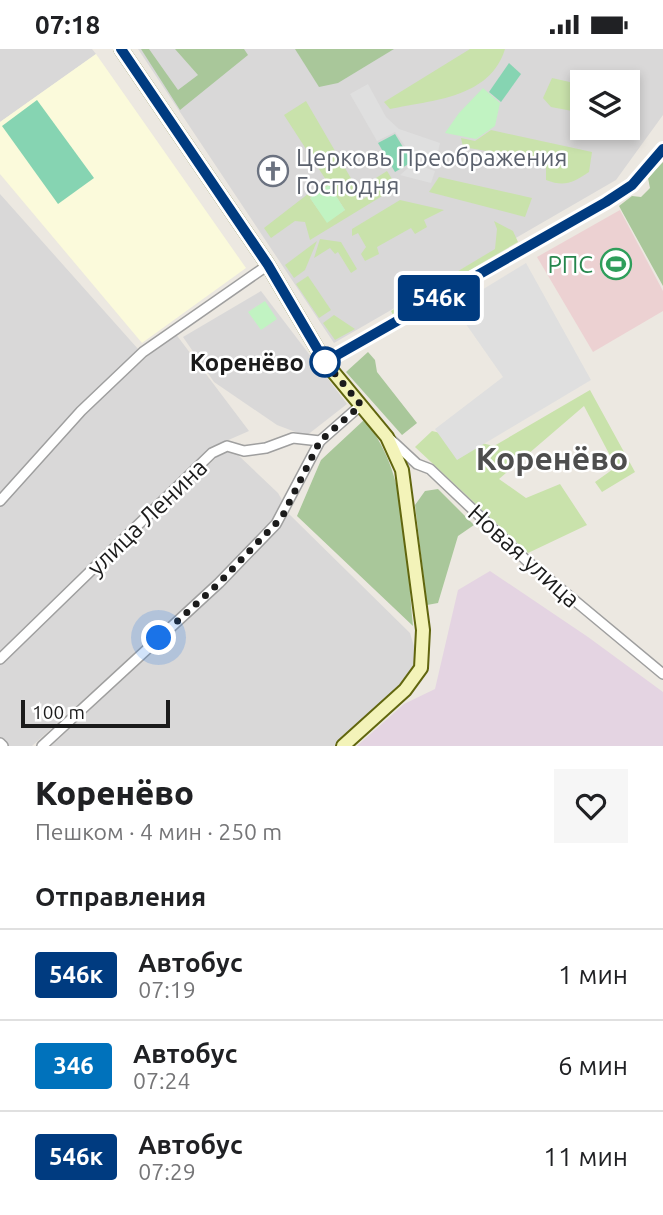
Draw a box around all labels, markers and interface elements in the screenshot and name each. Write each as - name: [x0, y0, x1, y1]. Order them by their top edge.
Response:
- text: 07:18: [35, 10, 100, 39]
- map controls: [570, 70, 640, 140]
- button: layers: [570, 70, 640, 140]
- place label: Церковь Преображения Господня: [296, 144, 567, 199]
- church icon: Церковь Преображения Господня: [256, 154, 290, 188]
- sports icon: РПС: [599, 247, 633, 281]
- place label: РПС: [547, 251, 593, 278]
- line badge: 546к: [390, 275, 488, 321]
- text: 546к: [412, 284, 466, 311]
- marker: Коренёво: [310, 347, 340, 377]
- place label: Коренёво: [190, 349, 304, 376]
- district label: Коренёво: [476, 440, 628, 476]
- street label: улица Ленина: [82, 453, 212, 581]
- street label: Новая улица: [463, 499, 585, 613]
- your location: [141, 620, 176, 655]
- scale bar: [21, 697, 170, 729]
- text: 100 m: [32, 701, 85, 723]
- button: heart: [554, 769, 628, 843]
- text: Коренёво: [35, 774, 194, 811]
- text: Пешком · 4 мин · 250 m: [35, 819, 282, 844]
- text: Отправления: [35, 882, 206, 911]
- text: Автобус: [138, 948, 243, 977]
- text: 1 мин: [558, 960, 628, 989]
- text: 546к: [49, 961, 103, 988]
- text: 07:19: [138, 977, 196, 1002]
- text: Автобус: [133, 1039, 237, 1068]
- text: 6 мин: [558, 1051, 628, 1080]
- text: 346: [53, 1052, 94, 1079]
- text: 07:24: [133, 1068, 191, 1093]
- text: Автобус: [138, 1130, 243, 1159]
- text: 11 мин: [543, 1142, 628, 1171]
- text: 546к: [49, 1143, 103, 1170]
- text: 07:29: [138, 1159, 196, 1184]

